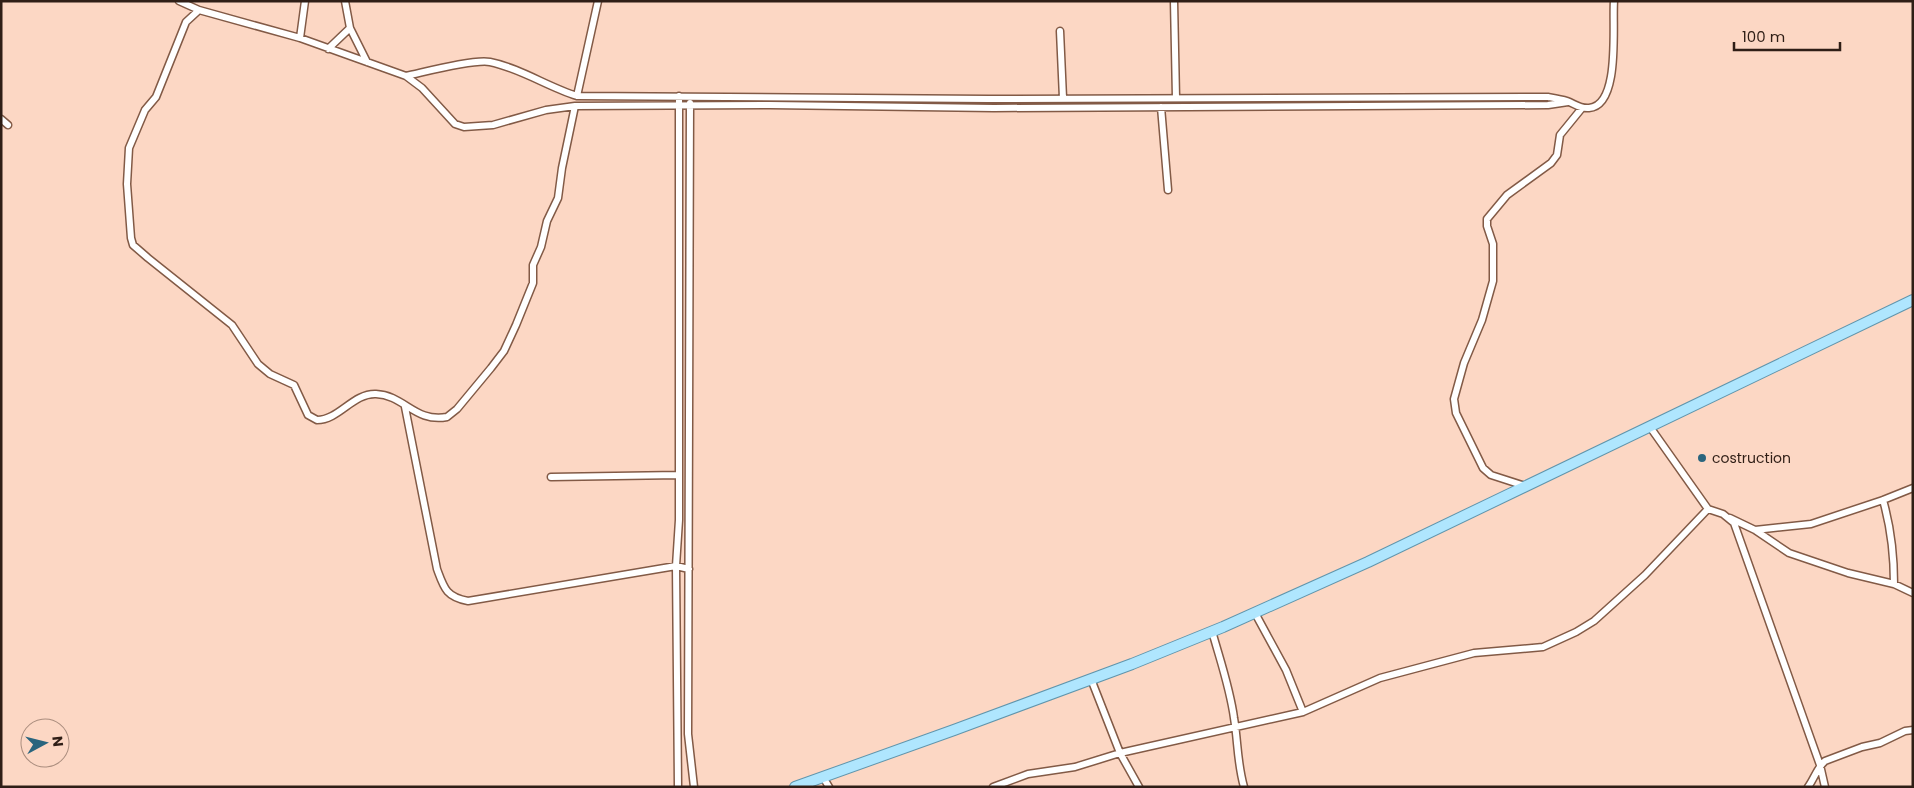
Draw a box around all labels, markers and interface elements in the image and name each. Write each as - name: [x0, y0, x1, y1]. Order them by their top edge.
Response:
- scale bar: [1734, 20, 1840, 52]
- text: 100 m: [1742, 26, 1785, 47]
- place label: costruction: [1712, 448, 1791, 468]
- marker: costruction: [1696, 452, 1708, 464]
- north arrow: [20, 718, 70, 768]
- text: N: [47, 735, 68, 748]

